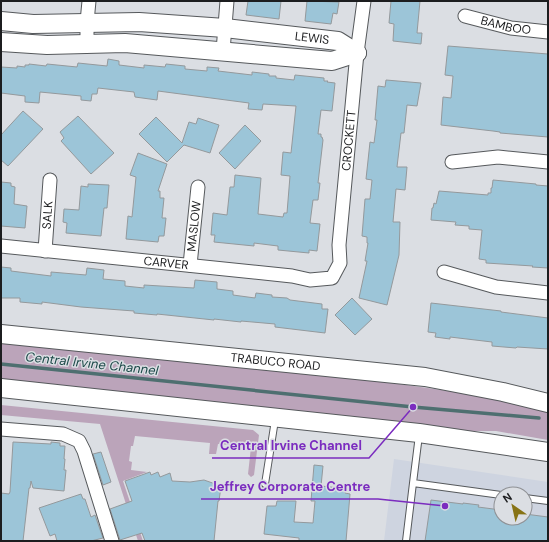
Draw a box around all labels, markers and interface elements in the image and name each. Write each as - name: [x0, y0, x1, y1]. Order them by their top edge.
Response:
- street label: BAMBOO: [479, 12, 532, 38]
- street label: LEWIS: [294, 28, 330, 48]
- street label: CROCKETT: [338, 109, 360, 172]
- street label: SALK: [39, 200, 57, 230]
- street label: MASLOW: [183, 200, 205, 252]
- street label: CARVER: [143, 253, 189, 273]
- water label: Central Irvine Channel: [25, 348, 160, 379]
- street label: TRABUCO ROAD: [230, 349, 321, 374]
- callout: Central Irvine Channel: [212, 433, 369, 458]
- text: Central Irvine Channel: [220, 437, 362, 454]
- callout: Jeffrey Corporate Centre: [201, 474, 378, 499]
- text: Jeffrey Corporate Centre: [210, 478, 371, 495]
- north arrow: [493, 486, 533, 526]
- text: N: [500, 490, 515, 506]

